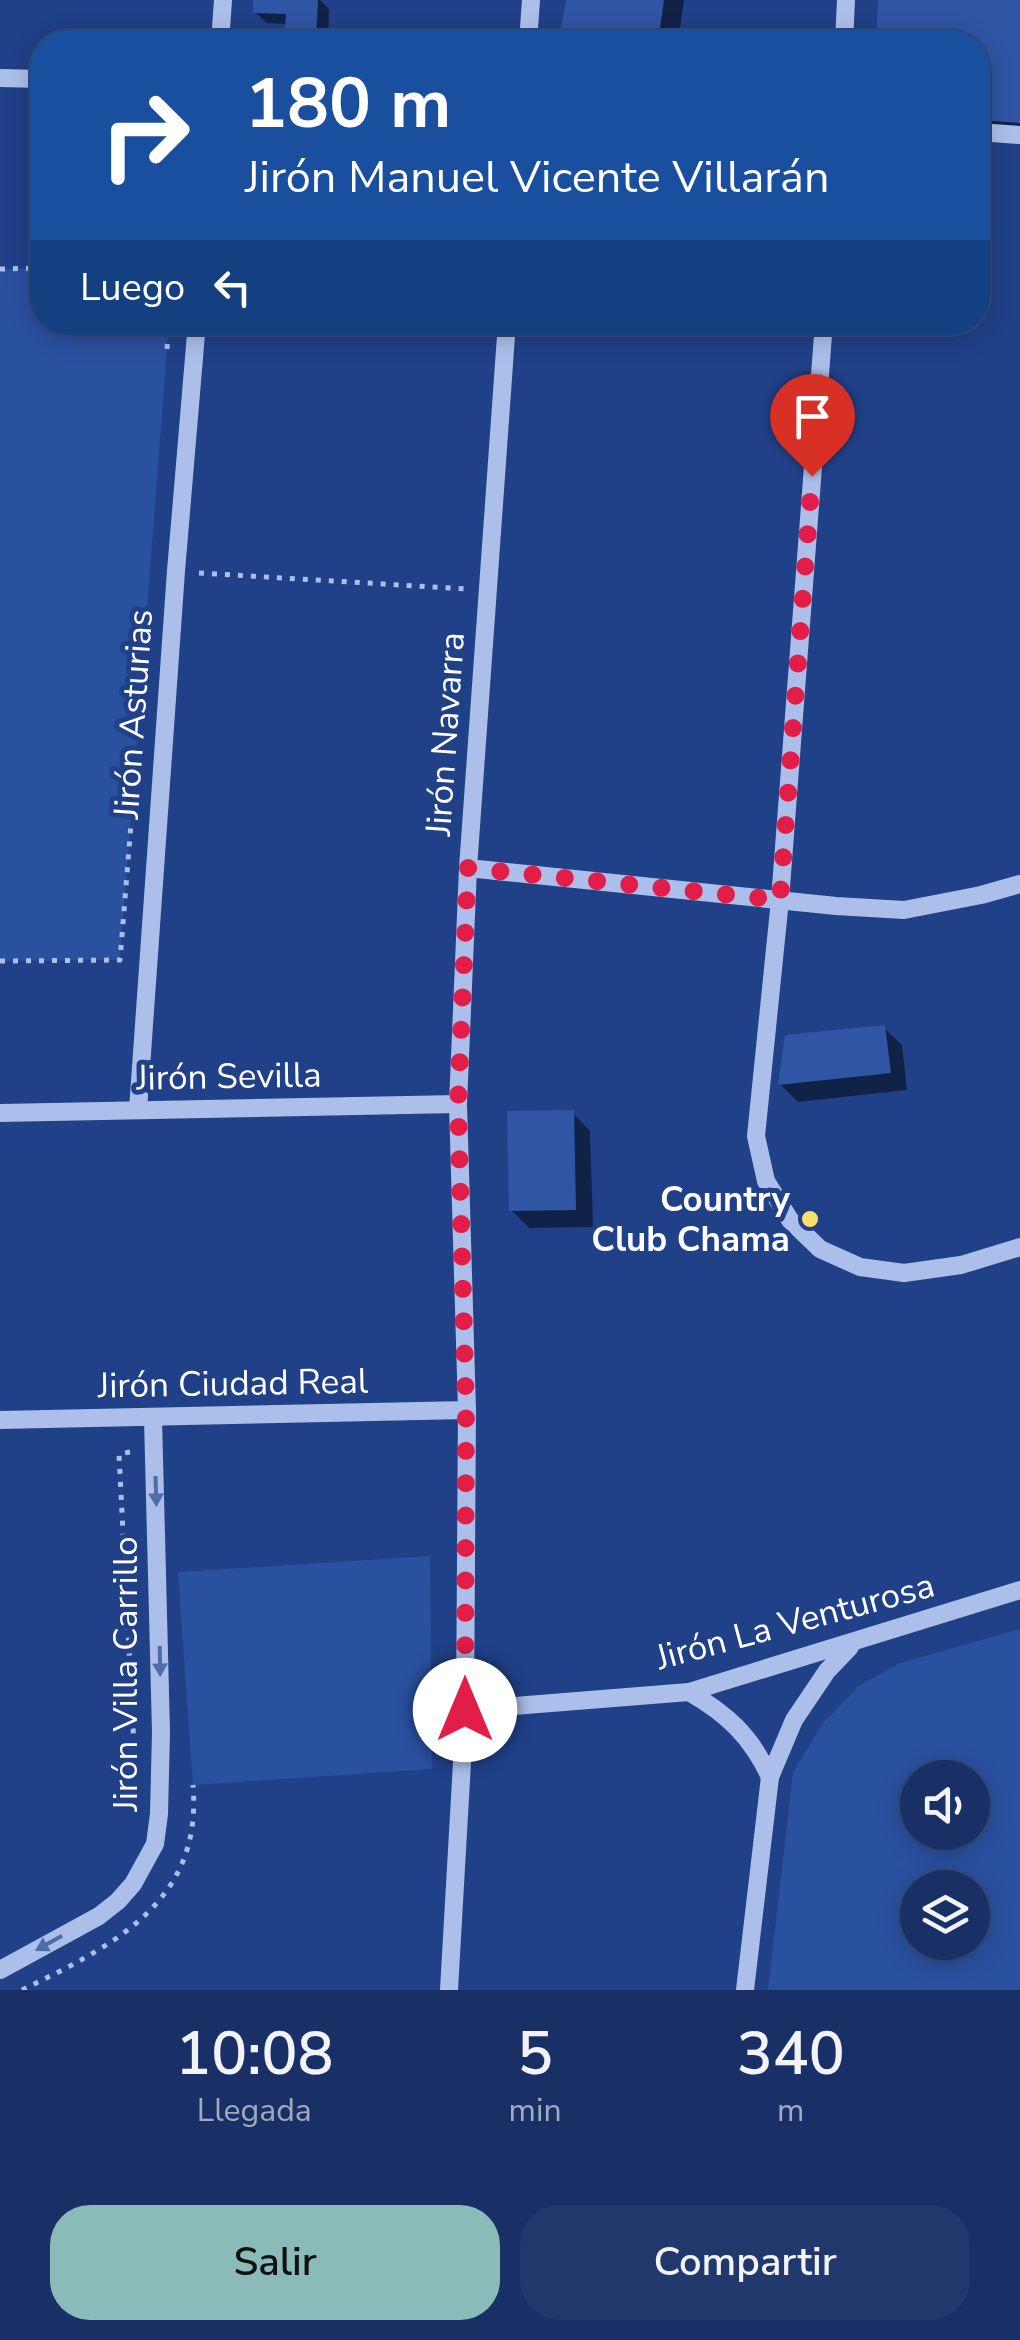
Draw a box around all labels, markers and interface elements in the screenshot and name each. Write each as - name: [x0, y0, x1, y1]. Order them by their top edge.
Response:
- text: 180 m: [245, 56, 451, 152]
- icon: right: [80, 70, 210, 200]
- text: Jirón Manuel Vicente Villarán: [245, 147, 830, 208]
- icon: left: [205, 260, 260, 315]
- text: Luego: [80, 262, 185, 313]
- pin: [770, 374, 855, 477]
- icon: arrive: [785, 389, 840, 444]
- street label: Jirón Asturias: [103, 608, 164, 821]
- street label: Jirón Navarra: [415, 631, 476, 838]
- street label: Jirón Sevilla: [135, 1051, 322, 1102]
- place label: Country Club Chama: [591, 1176, 791, 1263]
- marker: Country Club Chama: [799, 1208, 821, 1230]
- street label: Jirón Ciudad Real: [96, 1358, 369, 1409]
- one-way arrow: [148, 1475, 164, 1507]
- street label: Jirón Villa Carrillo: [102, 1536, 149, 1813]
- street label: Jirón La Venturosa: [650, 1562, 939, 1681]
- one-way arrow: [153, 1645, 169, 1677]
- position arrow: [413, 1658, 517, 1762]
- map controls: [900, 1760, 990, 1960]
- button: sound: [900, 1760, 990, 1850]
- button: layers: [900, 1870, 990, 1960]
- one-way arrow: [35, 1934, 64, 1951]
- text: 10:08: [175, 2013, 333, 2095]
- text: 5: [517, 2013, 553, 2095]
- text: 340: [737, 2013, 845, 2095]
- text: Llegada: [197, 2089, 312, 2132]
- text: min: [509, 2089, 562, 2132]
- text: m: [777, 2089, 805, 2132]
- button: Salir: [50, 2205, 500, 2320]
- button: Compartir: [520, 2205, 970, 2320]

